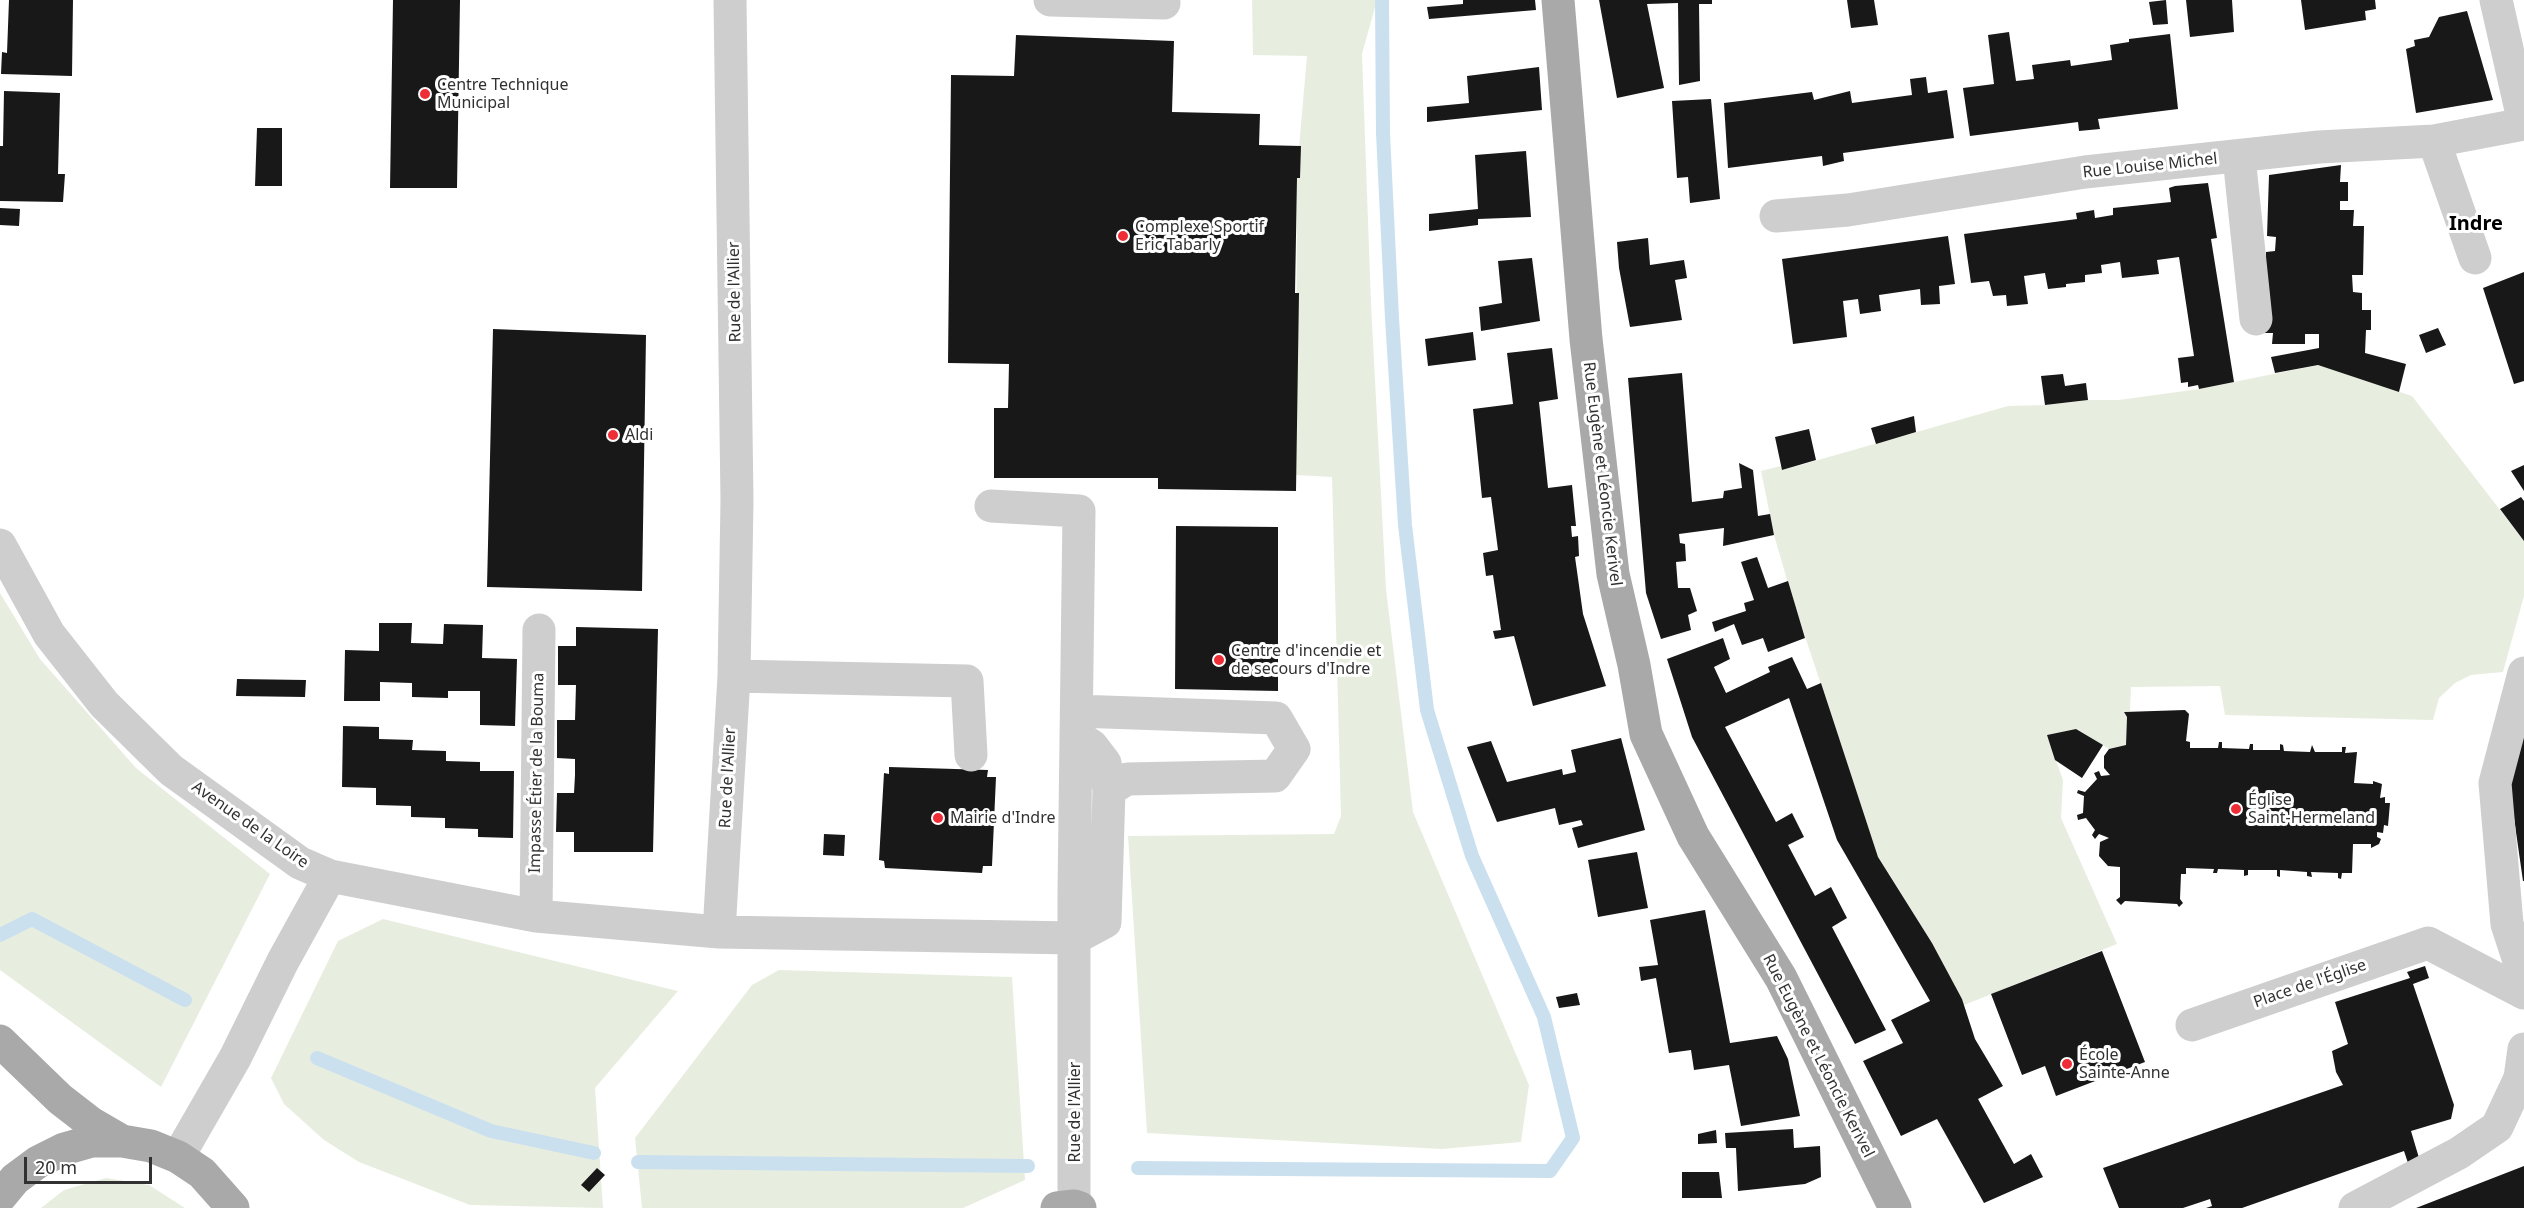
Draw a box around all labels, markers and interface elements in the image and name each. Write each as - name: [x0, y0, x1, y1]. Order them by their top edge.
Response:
- place label: Centre Technique Municipal: [437, 75, 568, 113]
- marker: Centre Technique Municipal: [418, 87, 432, 101]
- street label: Rue Louise Michel: [2082, 149, 2218, 183]
- district label: Indre: [2449, 212, 2503, 236]
- place label: Complexe Sportif Eric Tabarly: [1135, 217, 1264, 255]
- marker: Complexe Sportif Eric Tabarly: [1116, 229, 1130, 243]
- street label: Rue de l'Allier: [725, 241, 745, 343]
- street label: Rue Eugène et Léoncie Kerivel: [1579, 361, 1625, 587]
- place label: Aldi: [625, 425, 653, 445]
- marker: Aldi: [606, 428, 620, 442]
- place label: Centre d'incendie et de secours d'Indre: [1231, 641, 1381, 679]
- marker: Centre d'incendie et de secours d'Indre: [1212, 653, 1226, 667]
- street label: Impasse Étier de la Bouma: [526, 673, 548, 873]
- street label: Rue de l'Allier: [716, 727, 740, 829]
- street label: Avenue de la Loire: [188, 778, 312, 872]
- place label: Église Saint-Hermeland: [2248, 790, 2375, 828]
- marker: Église Saint-Hermeland: [2229, 802, 2243, 816]
- place label: Mairie d'Indre: [950, 808, 1055, 828]
- marker: Mairie d'Indre: [931, 811, 945, 825]
- street label: Rue Eugène et Léoncie Kerivel: [1758, 951, 1878, 1161]
- street label: Place de l'Église: [2251, 956, 2369, 1012]
- place label: École Sainte-Anne: [2079, 1045, 2170, 1083]
- marker: École Sainte-Anne: [2060, 1057, 2074, 1071]
- street label: Rue de l'Allier: [1065, 1062, 1085, 1162]
- scale bar: [27, 1145, 154, 1183]
- text: 20 m: [35, 1155, 77, 1179]

